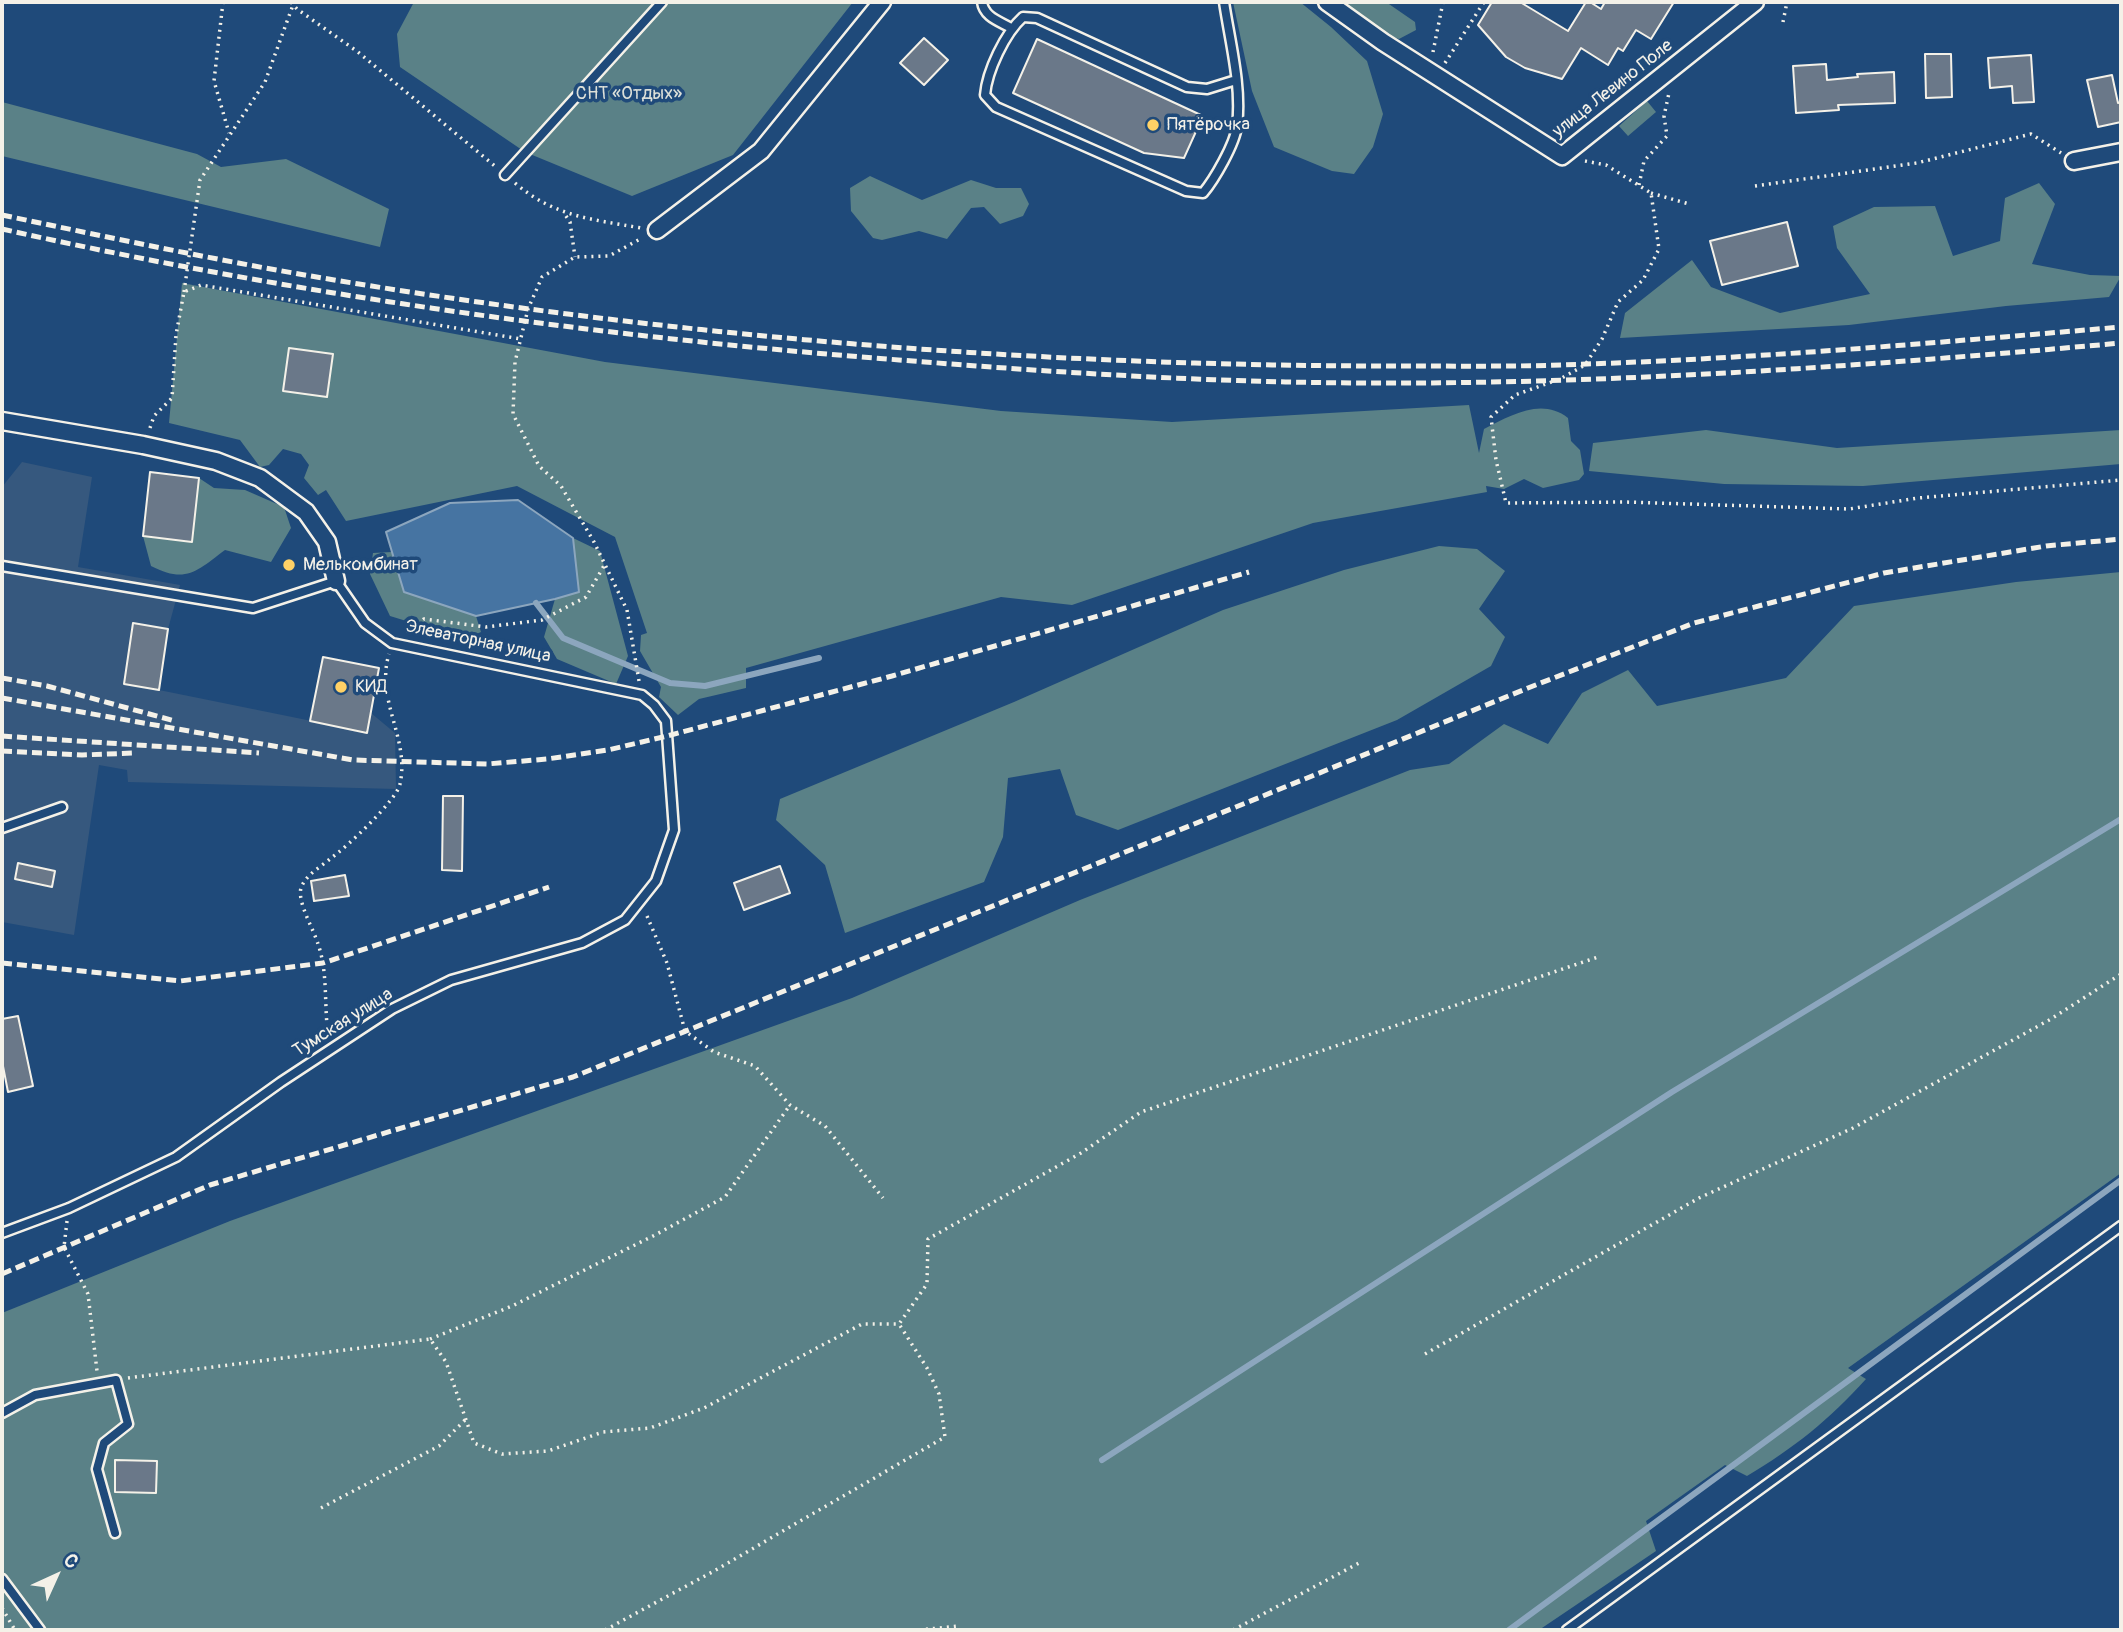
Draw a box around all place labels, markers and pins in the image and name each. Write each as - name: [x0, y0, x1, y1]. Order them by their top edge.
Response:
- place label: Пятёрочка: [1167, 114, 1250, 136]
- marker: Пятёрочка: [1145, 117, 1161, 133]
- place label: Мелькомбинат: [303, 554, 418, 576]
- marker: Мелькомбинат: [281, 557, 297, 573]
- place label: КИД: [355, 676, 387, 698]
- marker: КИД: [333, 679, 349, 695]

